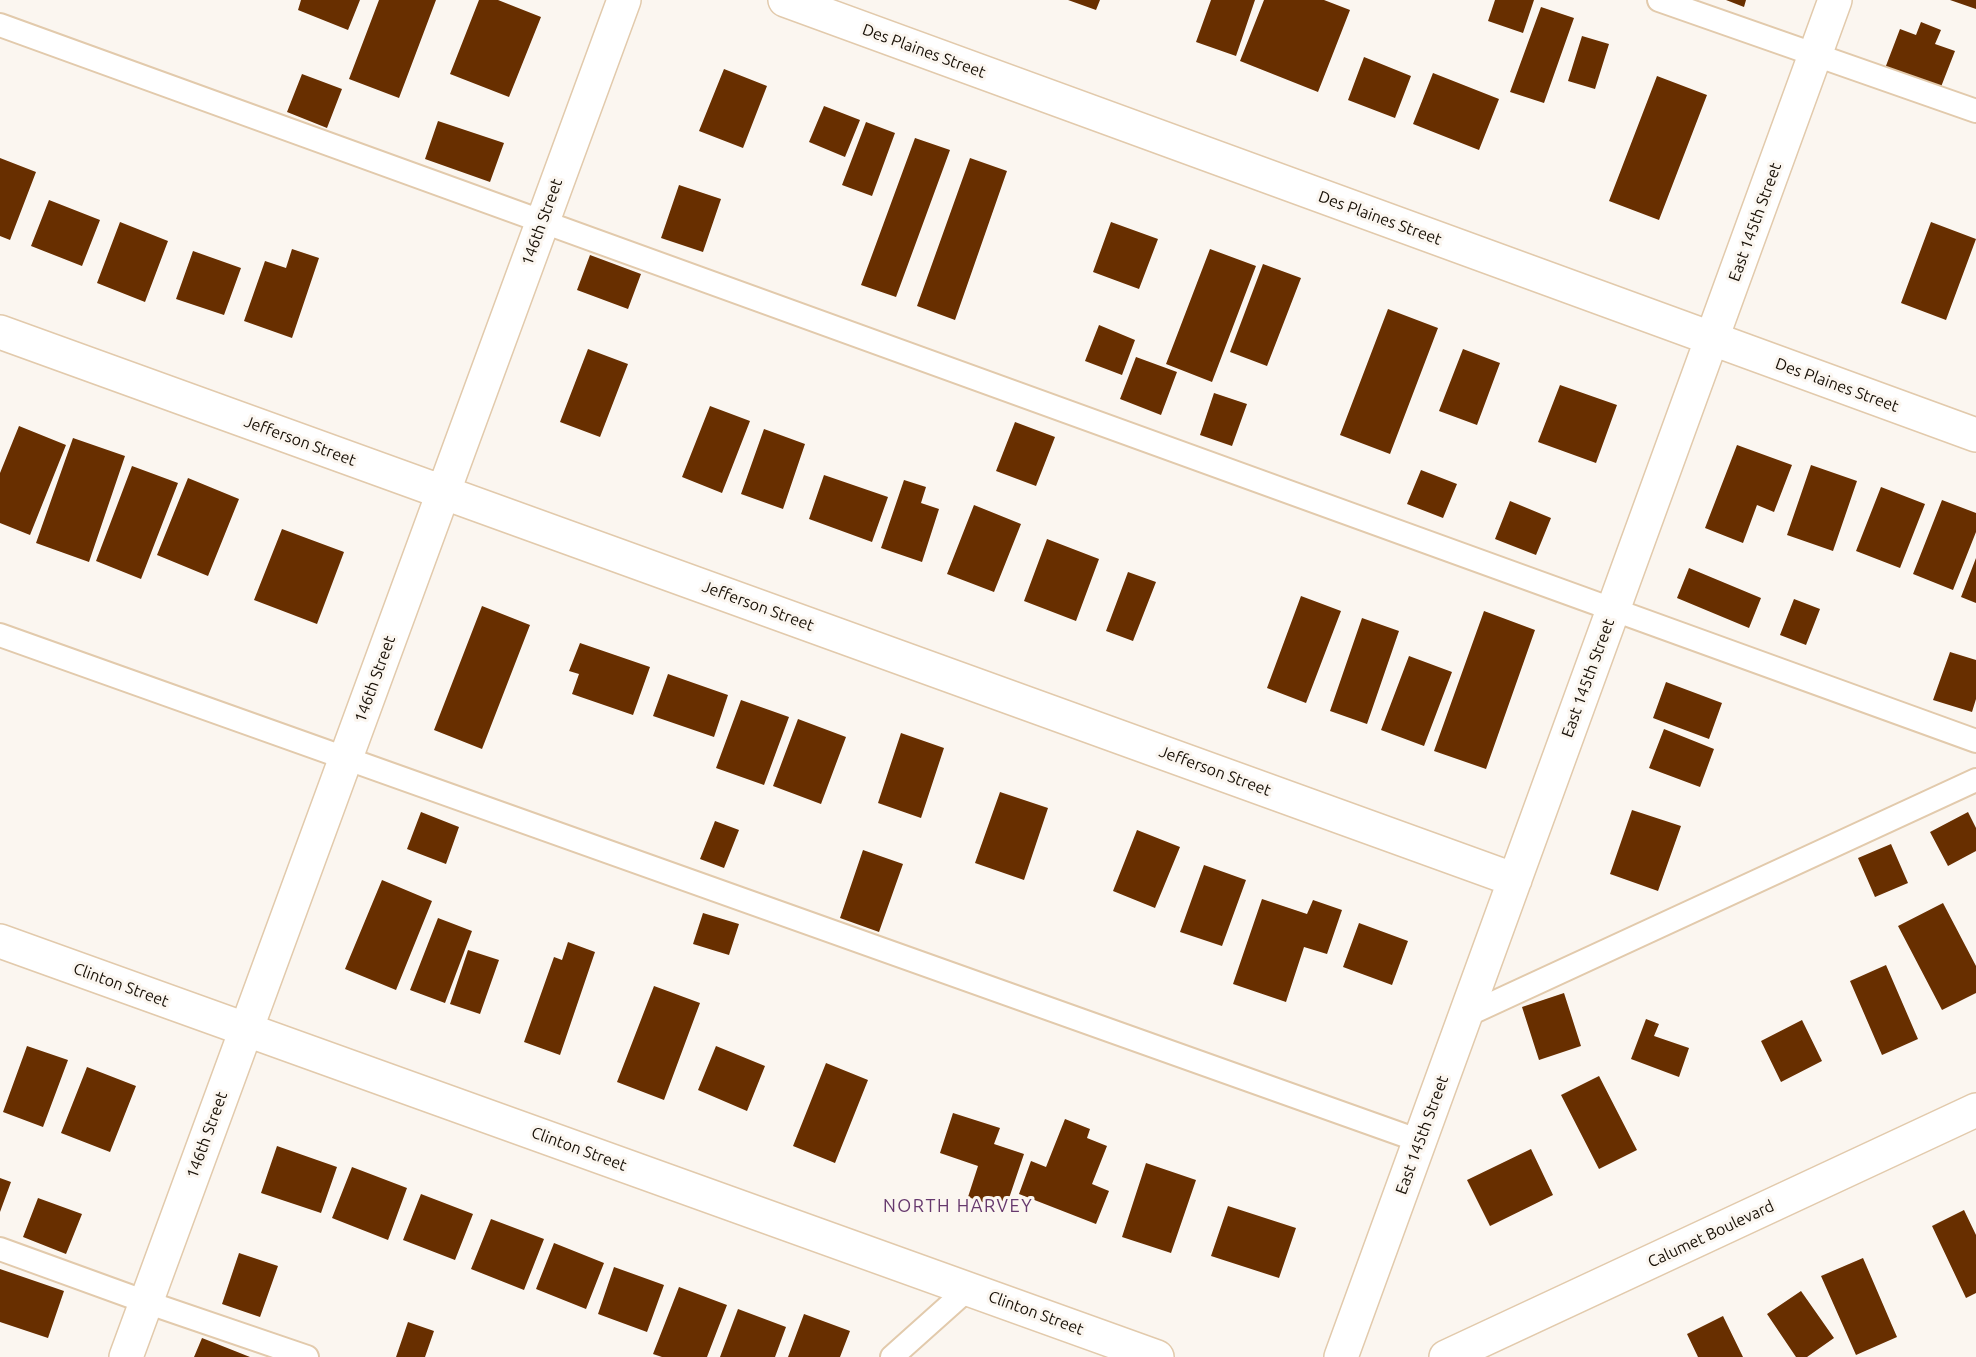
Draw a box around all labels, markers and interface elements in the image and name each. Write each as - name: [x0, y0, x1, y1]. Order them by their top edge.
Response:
- street label: Des Plaines Street: [860, 20, 988, 82]
- street label: East 145th Street: [1725, 160, 1785, 284]
- street label: 146th Street: [517, 176, 567, 268]
- street label: Des Plaines Street: [1316, 187, 1444, 249]
- street label: Des Plaines Street: [1773, 354, 1901, 416]
- street label: Jefferson Street: [241, 412, 359, 470]
- street label: Jefferson Street: [699, 577, 817, 635]
- street label: East 145th Street: [1558, 616, 1618, 740]
- street label: 146th Street: [350, 633, 400, 725]
- street label: Jefferson Street: [1156, 742, 1274, 800]
- street label: Clinton Street: [71, 959, 171, 1011]
- street label: East 145th Street: [1392, 1073, 1452, 1197]
- street label: 146th Street: [182, 1089, 232, 1181]
- street label: Clinton Street: [529, 1123, 629, 1175]
- district label: NORTH HARVEY: [883, 1195, 1033, 1217]
- street label: Calumet Boulevard: [1645, 1196, 1777, 1272]
- street label: Clinton Street: [986, 1287, 1086, 1339]

